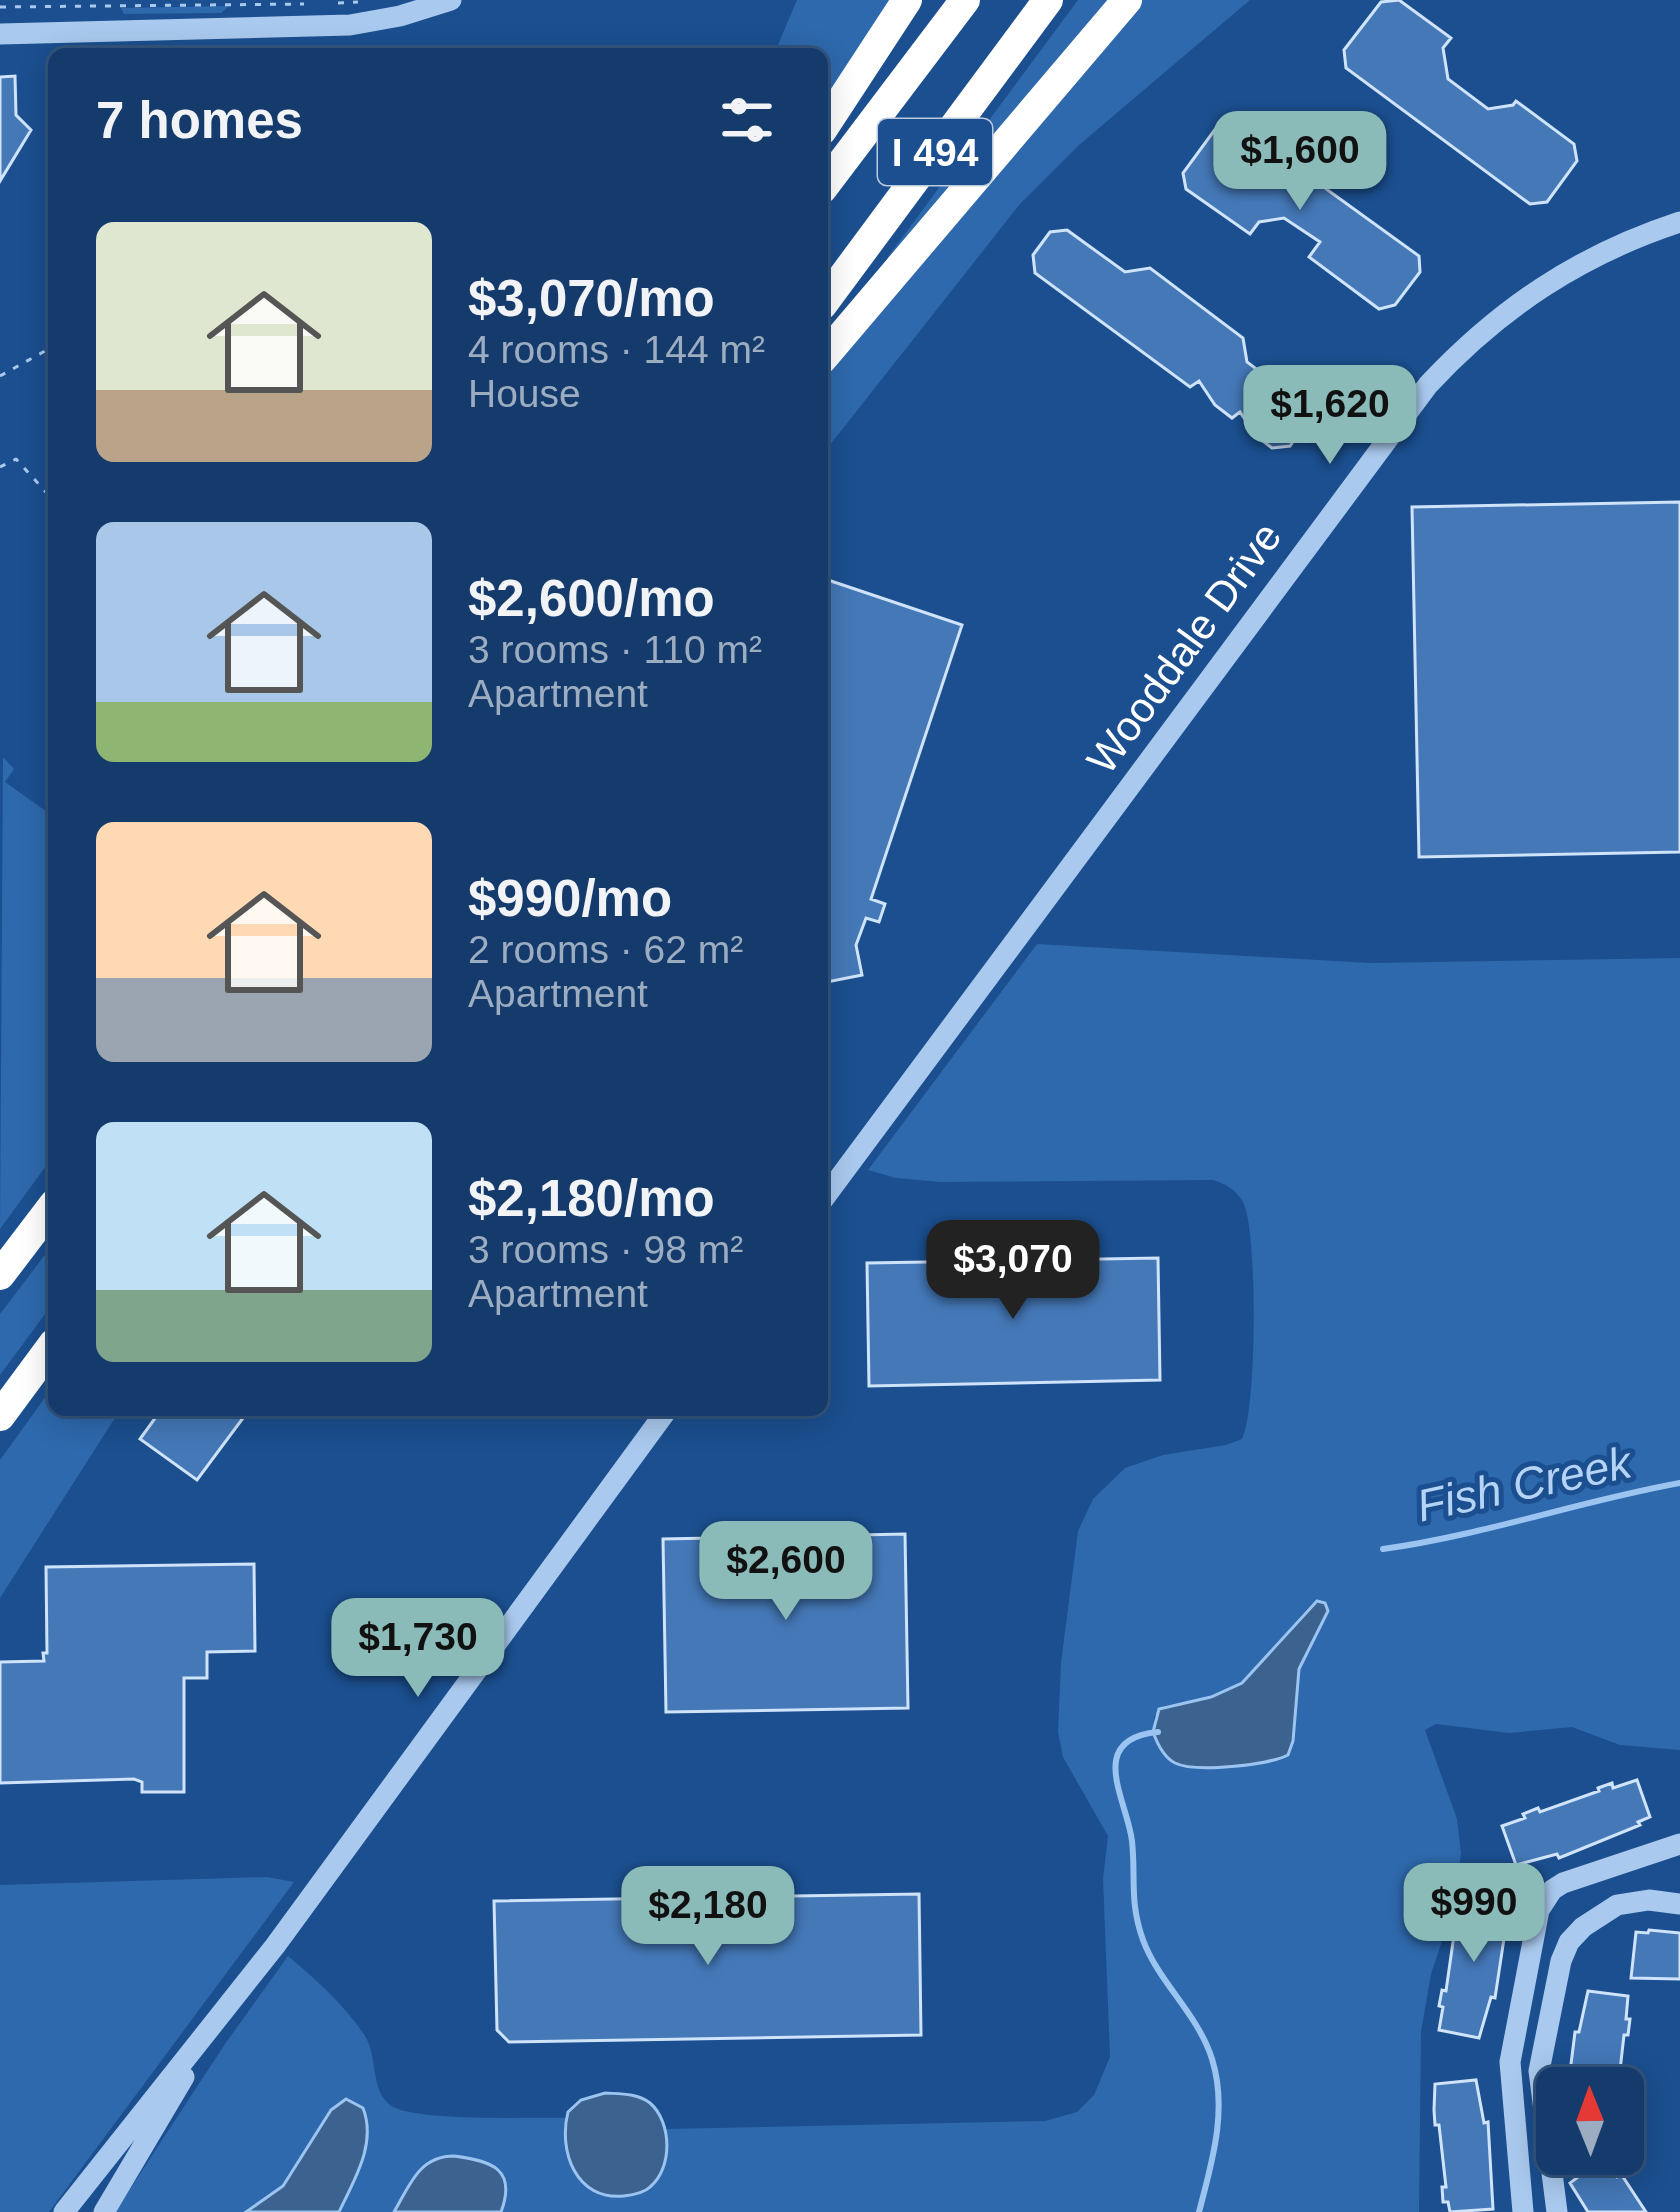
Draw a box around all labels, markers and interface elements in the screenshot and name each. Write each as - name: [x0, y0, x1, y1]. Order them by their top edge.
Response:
- icon: filters: [714, 87, 780, 153]
- text: 7 homes: [96, 92, 303, 149]
- pin: $1,600: [1202, 111, 1398, 213]
- road number: I 494: [878, 119, 992, 185]
- text: $1,600: [1240, 128, 1360, 171]
- icon: home: [192, 270, 336, 414]
- text: $3,070/mo: [468, 270, 715, 327]
- text: 4 rooms · 144 m²: [468, 328, 765, 371]
- pin: $1,620: [1232, 365, 1428, 467]
- text: House: [468, 372, 581, 415]
- text: $1,620: [1270, 382, 1390, 425]
- street label: Wooddale Drive: [1077, 514, 1291, 782]
- icon: home: [192, 570, 336, 714]
- text: $2,600/mo: [468, 570, 715, 627]
- text: 3 rooms · 110 m²: [468, 628, 762, 671]
- text: Apartment: [468, 672, 648, 715]
- icon: home: [192, 870, 336, 1014]
- text: $990/mo: [468, 870, 672, 927]
- text: 2 rooms · 62 m²: [468, 928, 743, 971]
- text: Apartment: [468, 972, 648, 1015]
- icon: home: [192, 1170, 336, 1314]
- text: $2,180/mo: [468, 1170, 715, 1227]
- pin: $3,070: [915, 1220, 1111, 1322]
- text: 3 rooms · 98 m²: [468, 1228, 743, 1271]
- text: $3,070: [953, 1237, 1073, 1280]
- text: Apartment: [468, 1272, 648, 1315]
- water label: Fish Creek: [1412, 1436, 1638, 1532]
- pin: $2,600: [688, 1521, 884, 1623]
- text: $2,600: [726, 1538, 846, 1581]
- pin: $1,730: [320, 1598, 516, 1700]
- text: $1,730: [358, 1615, 478, 1658]
- pin: $990: [1403, 1863, 1545, 1965]
- pin: $2,180: [610, 1866, 806, 1968]
- text: $990: [1431, 1880, 1517, 1923]
- text: $2,180: [648, 1883, 768, 1926]
- north arrow: [1536, 2067, 1644, 2175]
- map controls: [1536, 2067, 1644, 2175]

